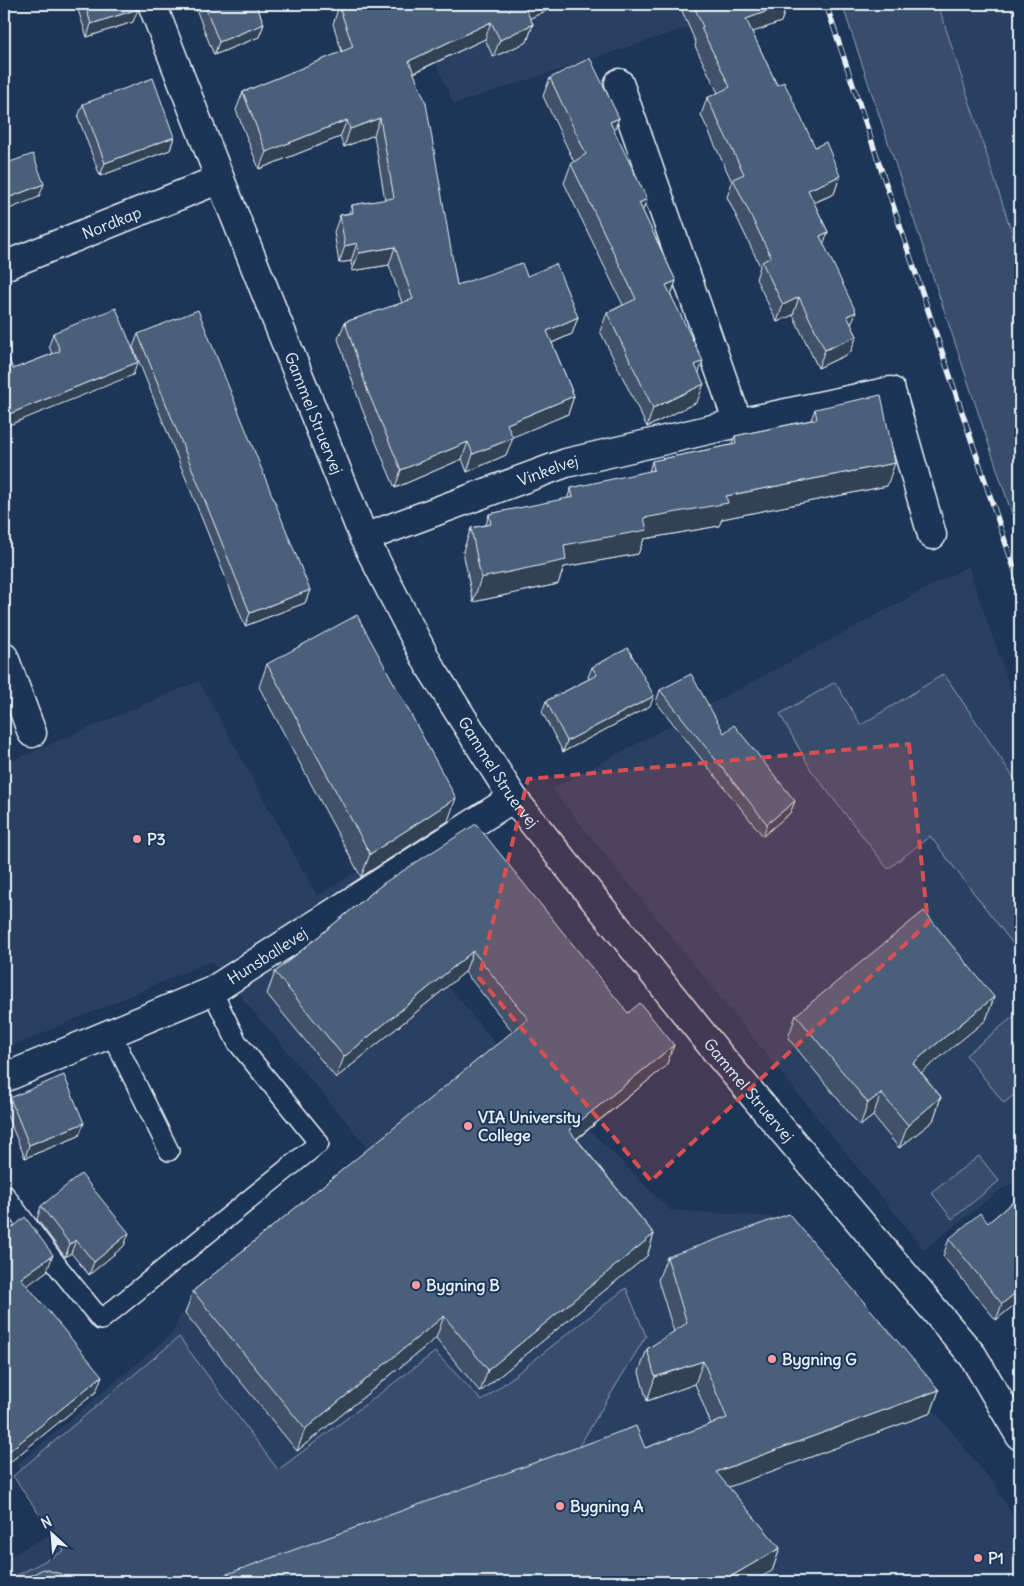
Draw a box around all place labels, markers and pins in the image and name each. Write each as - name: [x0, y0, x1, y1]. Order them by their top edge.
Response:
- place label: P3: [147, 829, 166, 849]
- marker: P3: [131, 833, 143, 845]
- place label: VIA University College: [478, 1107, 581, 1146]
- marker: VIA University College: [462, 1120, 474, 1132]
- place label: Bygning B: [426, 1275, 500, 1296]
- marker: Bygning B: [410, 1279, 422, 1291]
- place label: Bygning G: [782, 1349, 857, 1370]
- marker: Bygning G: [766, 1353, 778, 1365]
- place label: Bygning A: [570, 1496, 644, 1517]
- marker: Bygning A: [554, 1500, 566, 1512]
- place label: P1: [988, 1548, 1004, 1568]
- marker: P1: [972, 1552, 984, 1564]

